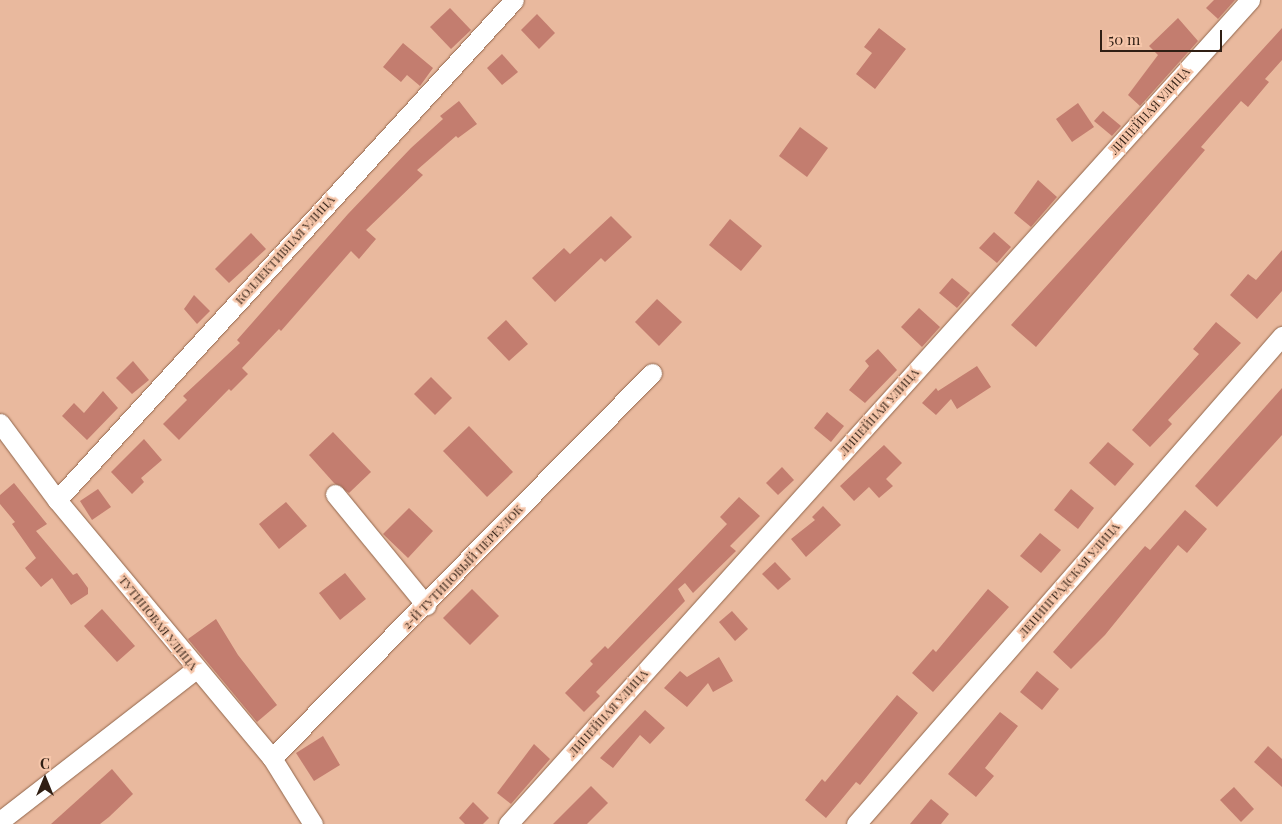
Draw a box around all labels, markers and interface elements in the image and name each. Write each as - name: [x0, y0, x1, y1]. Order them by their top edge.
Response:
- scale bar: [1102, 20, 1224, 52]
- text: 50 m: [1108, 29, 1140, 49]
- street label: ЛИНЕЙНАЯ УЛИЦА: [1107, 65, 1193, 157]
- street label: КОЛЛЕКТИВНАЯ УЛИЦА: [232, 193, 338, 307]
- street label: ЛИНЕЙНАЯ УЛИЦА: [836, 366, 922, 458]
- street label: 2-Й ТУТИНОВЫЙ ПЕРЕУЛОК: [400, 502, 526, 632]
- street label: ЛЕНИНГРАДСКАЯ УЛИЦА: [1015, 520, 1123, 640]
- street label: ТУТИНОВАЯ УЛИЦА: [116, 573, 200, 673]
- street label: ЛИНЕЙНАЯ УЛИЦА: [565, 667, 651, 759]
- north arrow: [20, 754, 70, 804]
- text: С: [40, 754, 50, 773]

